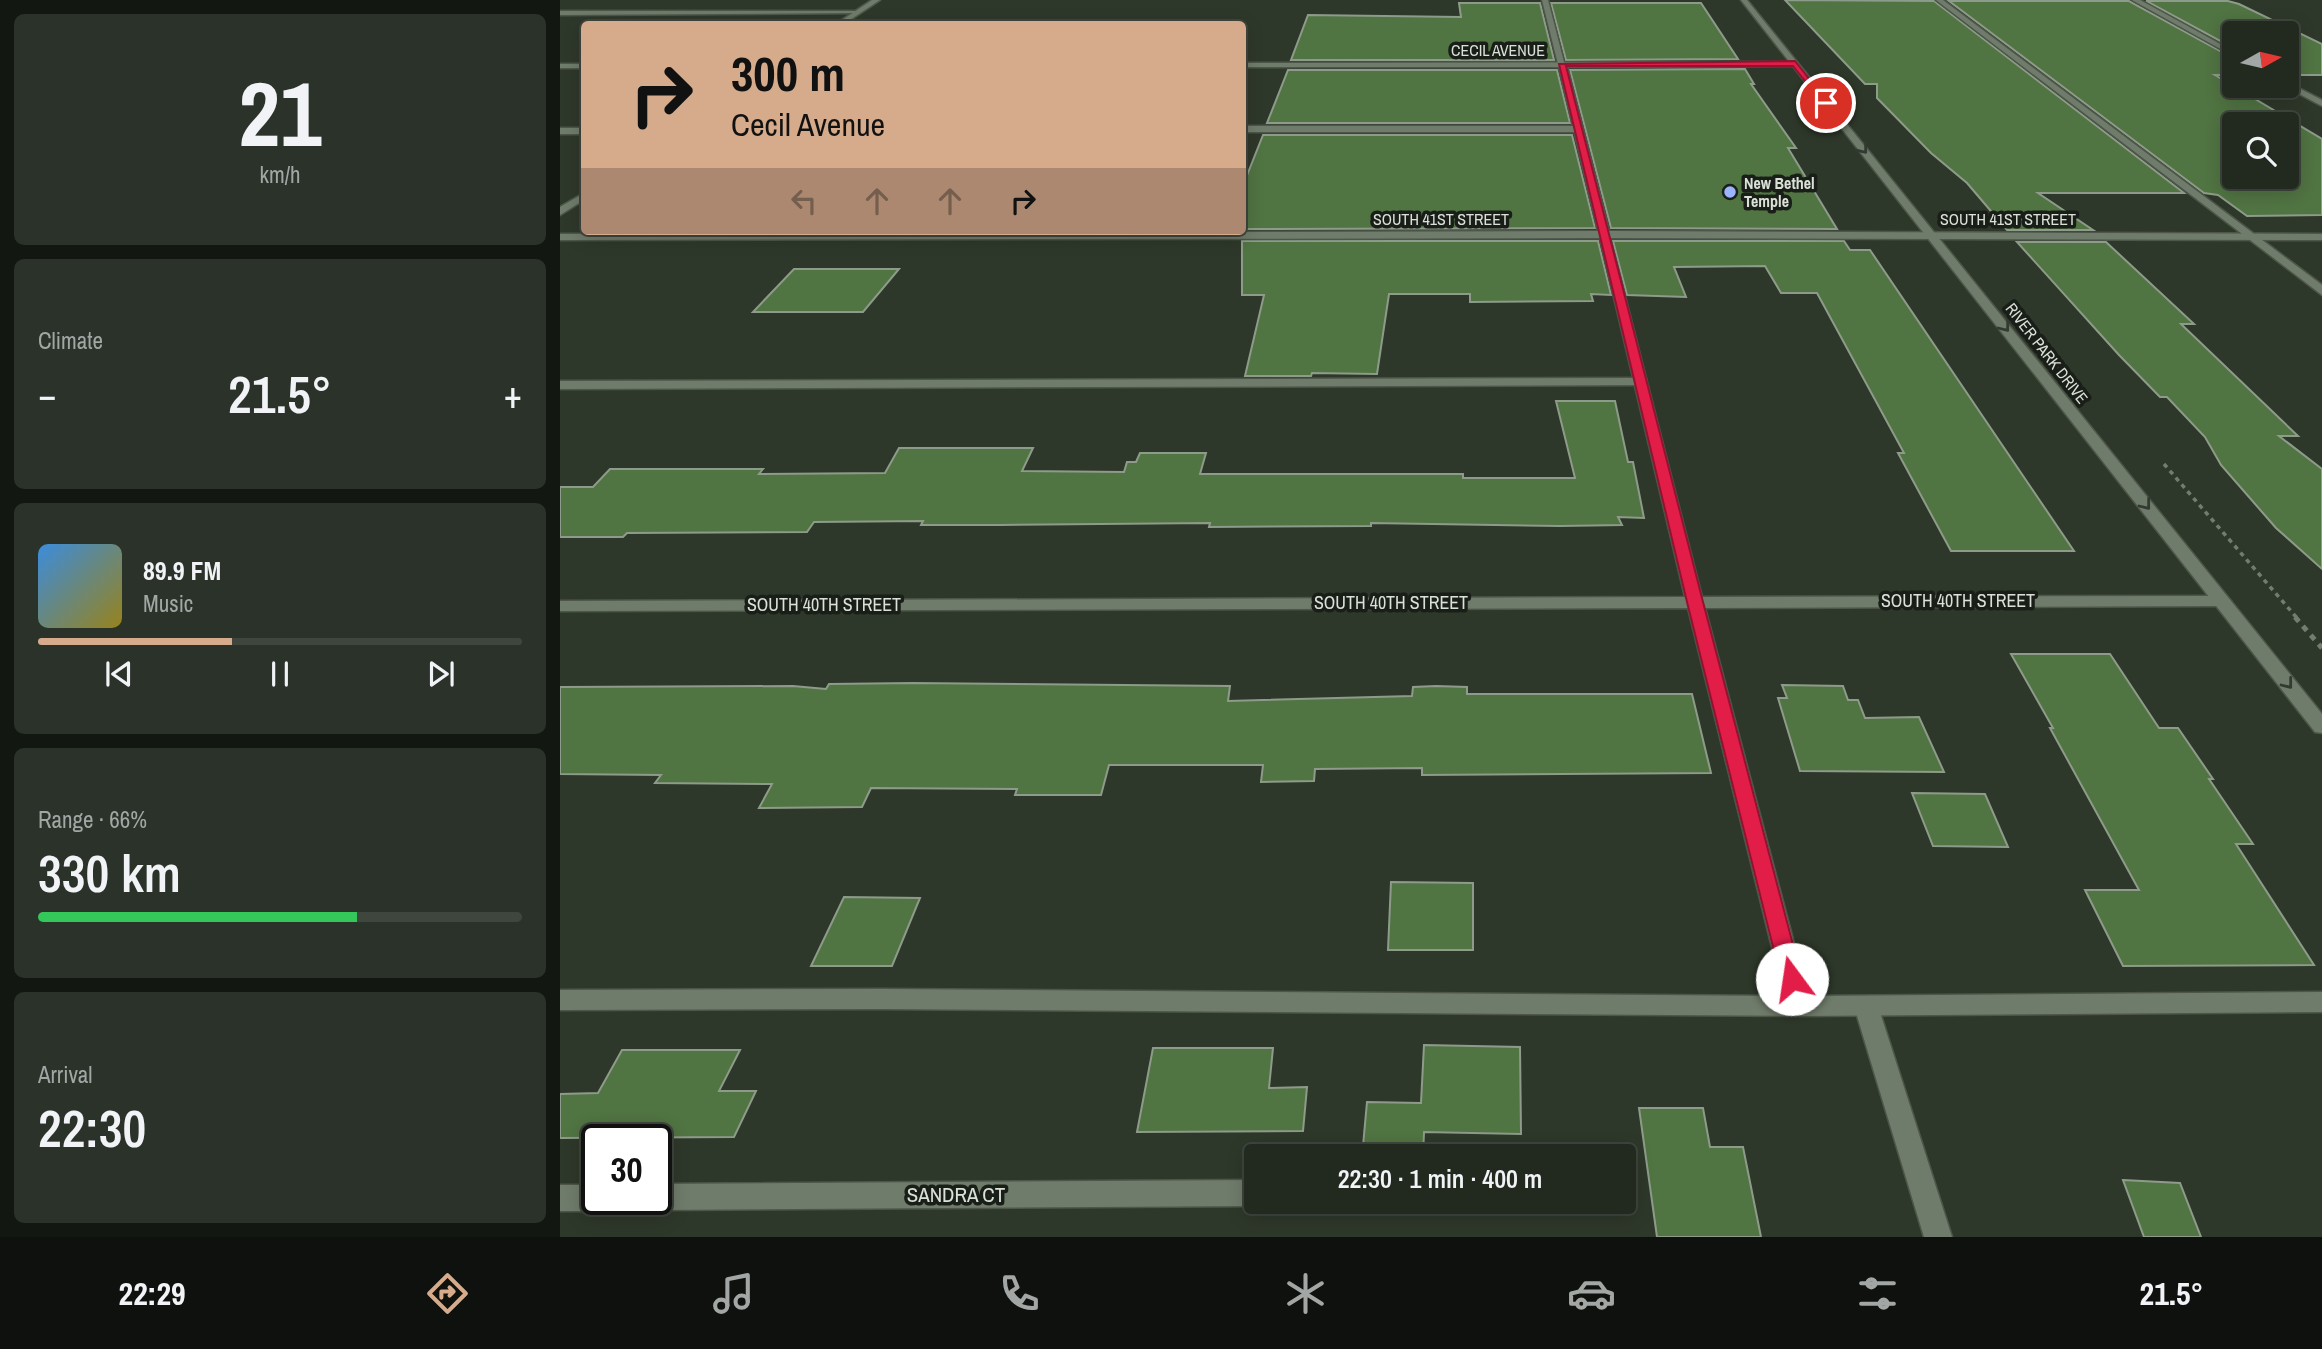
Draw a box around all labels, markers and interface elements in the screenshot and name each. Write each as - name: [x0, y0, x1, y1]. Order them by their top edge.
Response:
- north arrow: [2222, 21, 2300, 98]
- map controls: [2222, 21, 2299, 189]
- street label: CECIL AVENUE: [1451, 39, 1545, 61]
- text: 300 m: [731, 40, 845, 106]
- icon: right: [616, 49, 707, 140]
- text: 21: [239, 52, 322, 174]
- pin: [1796, 73, 1856, 133]
- icon: arrive: [1807, 84, 1845, 122]
- text: Cecil Avenue: [731, 103, 885, 146]
- button: search: [2222, 112, 2299, 189]
- one-way arrow: [1855, 141, 1867, 154]
- text: km/h: [260, 159, 300, 190]
- place label: New Bethel Temple: [1744, 172, 1815, 212]
- icon: left: [785, 182, 823, 220]
- icon: ahead: [858, 182, 896, 220]
- icon: ahead: [931, 182, 969, 220]
- icon: right: [1004, 182, 1042, 220]
- marker: New Bethel Temple: [1722, 184, 1738, 200]
- street label: SOUTH 41ST STREET: [1373, 208, 1509, 230]
- street label: SOUTH 41ST STREET: [1940, 208, 2076, 230]
- street label: RIVER PARK DRIVE: [2001, 298, 2093, 408]
- one-way arrow: [1996, 320, 2009, 332]
- text: Climate: [38, 325, 103, 356]
- text: 21.5°: [228, 359, 332, 429]
- text: −: [38, 369, 56, 420]
- text: +: [504, 369, 522, 420]
- one-way arrow: [2138, 497, 2150, 510]
- text: 89.9 FM: [143, 553, 221, 588]
- text: Music: [143, 588, 193, 619]
- street label: SOUTH 40TH STREET: [1881, 588, 2035, 613]
- street label: SOUTH 40TH STREET: [1314, 590, 1468, 615]
- street label: SOUTH 40TH STREET: [747, 592, 901, 617]
- icon: previous: [100, 655, 138, 693]
- icon: pause: [261, 655, 299, 693]
- icon: next: [422, 655, 460, 693]
- one-way arrow: [2279, 676, 2292, 688]
- text: Range · 66%: [38, 804, 147, 835]
- text: 330 km: [38, 838, 181, 908]
- position arrow: [1755, 942, 1829, 1016]
- text: Arrival: [38, 1059, 93, 1090]
- text: 22:30: [38, 1093, 146, 1163]
- speed limit sign: 30: [581, 1124, 672, 1215]
- text: 22:30 · 1 min · 400 m: [1338, 1161, 1542, 1196]
- street label: SANDRA CT: [907, 1180, 1006, 1209]
- icon: directions: [423, 1269, 472, 1318]
- icon: music: [709, 1269, 758, 1318]
- icon: phone: [995, 1269, 1044, 1318]
- icon: climate: [1281, 1269, 1330, 1318]
- icon: car: [1567, 1269, 1616, 1318]
- icon: filters: [1853, 1269, 1902, 1318]
- text: 22:29: [119, 1272, 186, 1315]
- text: 21.5°: [2140, 1272, 2203, 1315]

